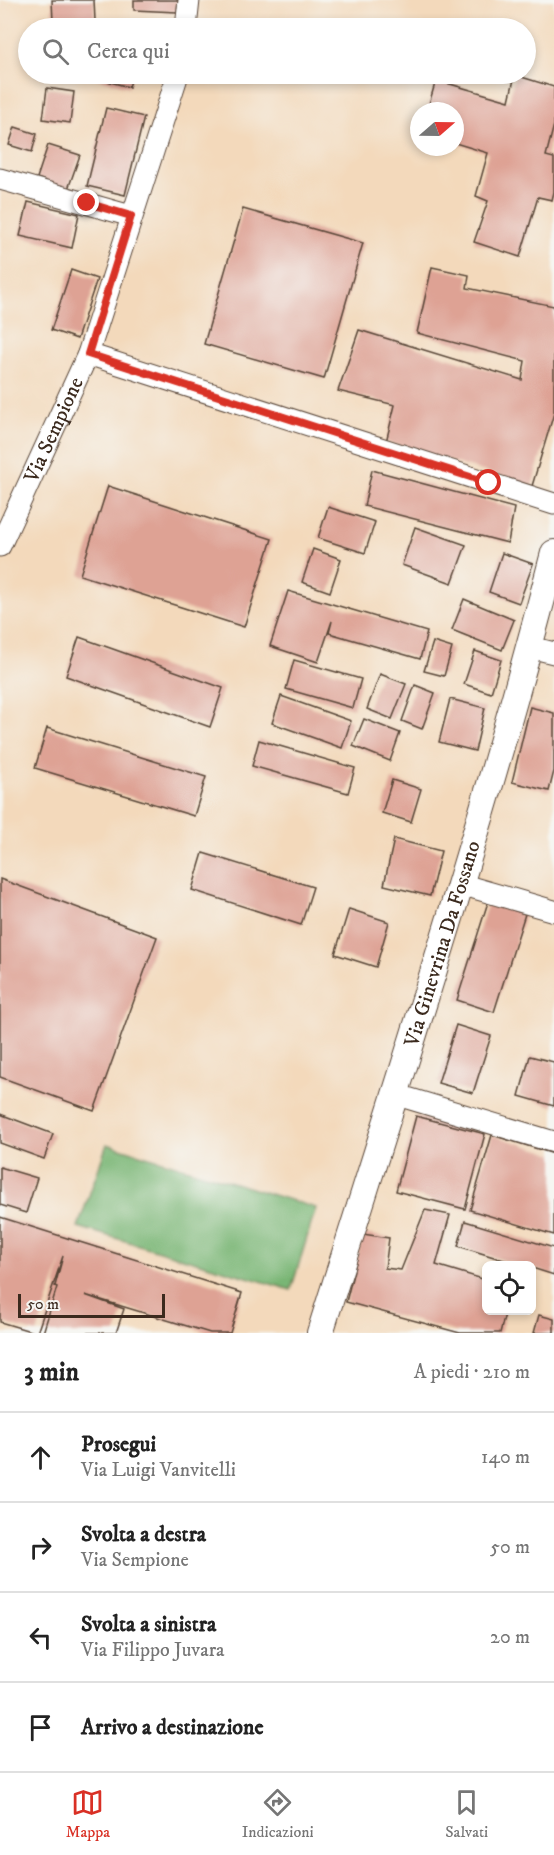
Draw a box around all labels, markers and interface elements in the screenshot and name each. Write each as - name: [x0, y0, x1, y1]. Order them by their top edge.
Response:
- search box: [18, 18, 536, 84]
- icon: search: [39, 35, 72, 68]
- text: Cerca qui: [87, 38, 170, 65]
- north arrow: [410, 102, 464, 156]
- route end: [73, 189, 99, 215]
- street label: Via Sempione: [18, 373, 90, 488]
- route start: [475, 469, 501, 495]
- street label: Via Ginevrina Da Fossano: [399, 838, 487, 1051]
- map controls: [482, 1261, 536, 1315]
- button: locate: [482, 1261, 536, 1315]
- scale bar: [18, 1291, 165, 1318]
- text: 50 m: [27, 1294, 59, 1314]
- text: 3 min: [24, 1356, 79, 1389]
- text: A piedi · 210 m: [414, 1360, 530, 1385]
- text: Prosegui: [81, 1431, 156, 1458]
- icon: ahead: [24, 1441, 57, 1474]
- text: 140 m: [481, 1445, 530, 1470]
- text: Via Luigi Vanvitelli: [81, 1458, 236, 1483]
- text: Svolta a destra: [81, 1521, 206, 1548]
- icon: right: [24, 1531, 57, 1564]
- text: 50 m: [490, 1535, 530, 1560]
- text: Via Sempione: [81, 1548, 189, 1573]
- text: Svolta a sinistra: [81, 1611, 216, 1638]
- icon: left: [24, 1621, 57, 1654]
- text: 20 m: [490, 1625, 530, 1650]
- text: Via Filippo Juvara: [81, 1638, 225, 1663]
- icon: arrive: [24, 1711, 57, 1744]
- text: Arrivo a destinazione: [81, 1714, 264, 1741]
- tab: Mappa: [66, 1786, 110, 1842]
- tab: Indicazioni: [242, 1786, 314, 1842]
- tab: Salvati: [445, 1786, 488, 1842]

